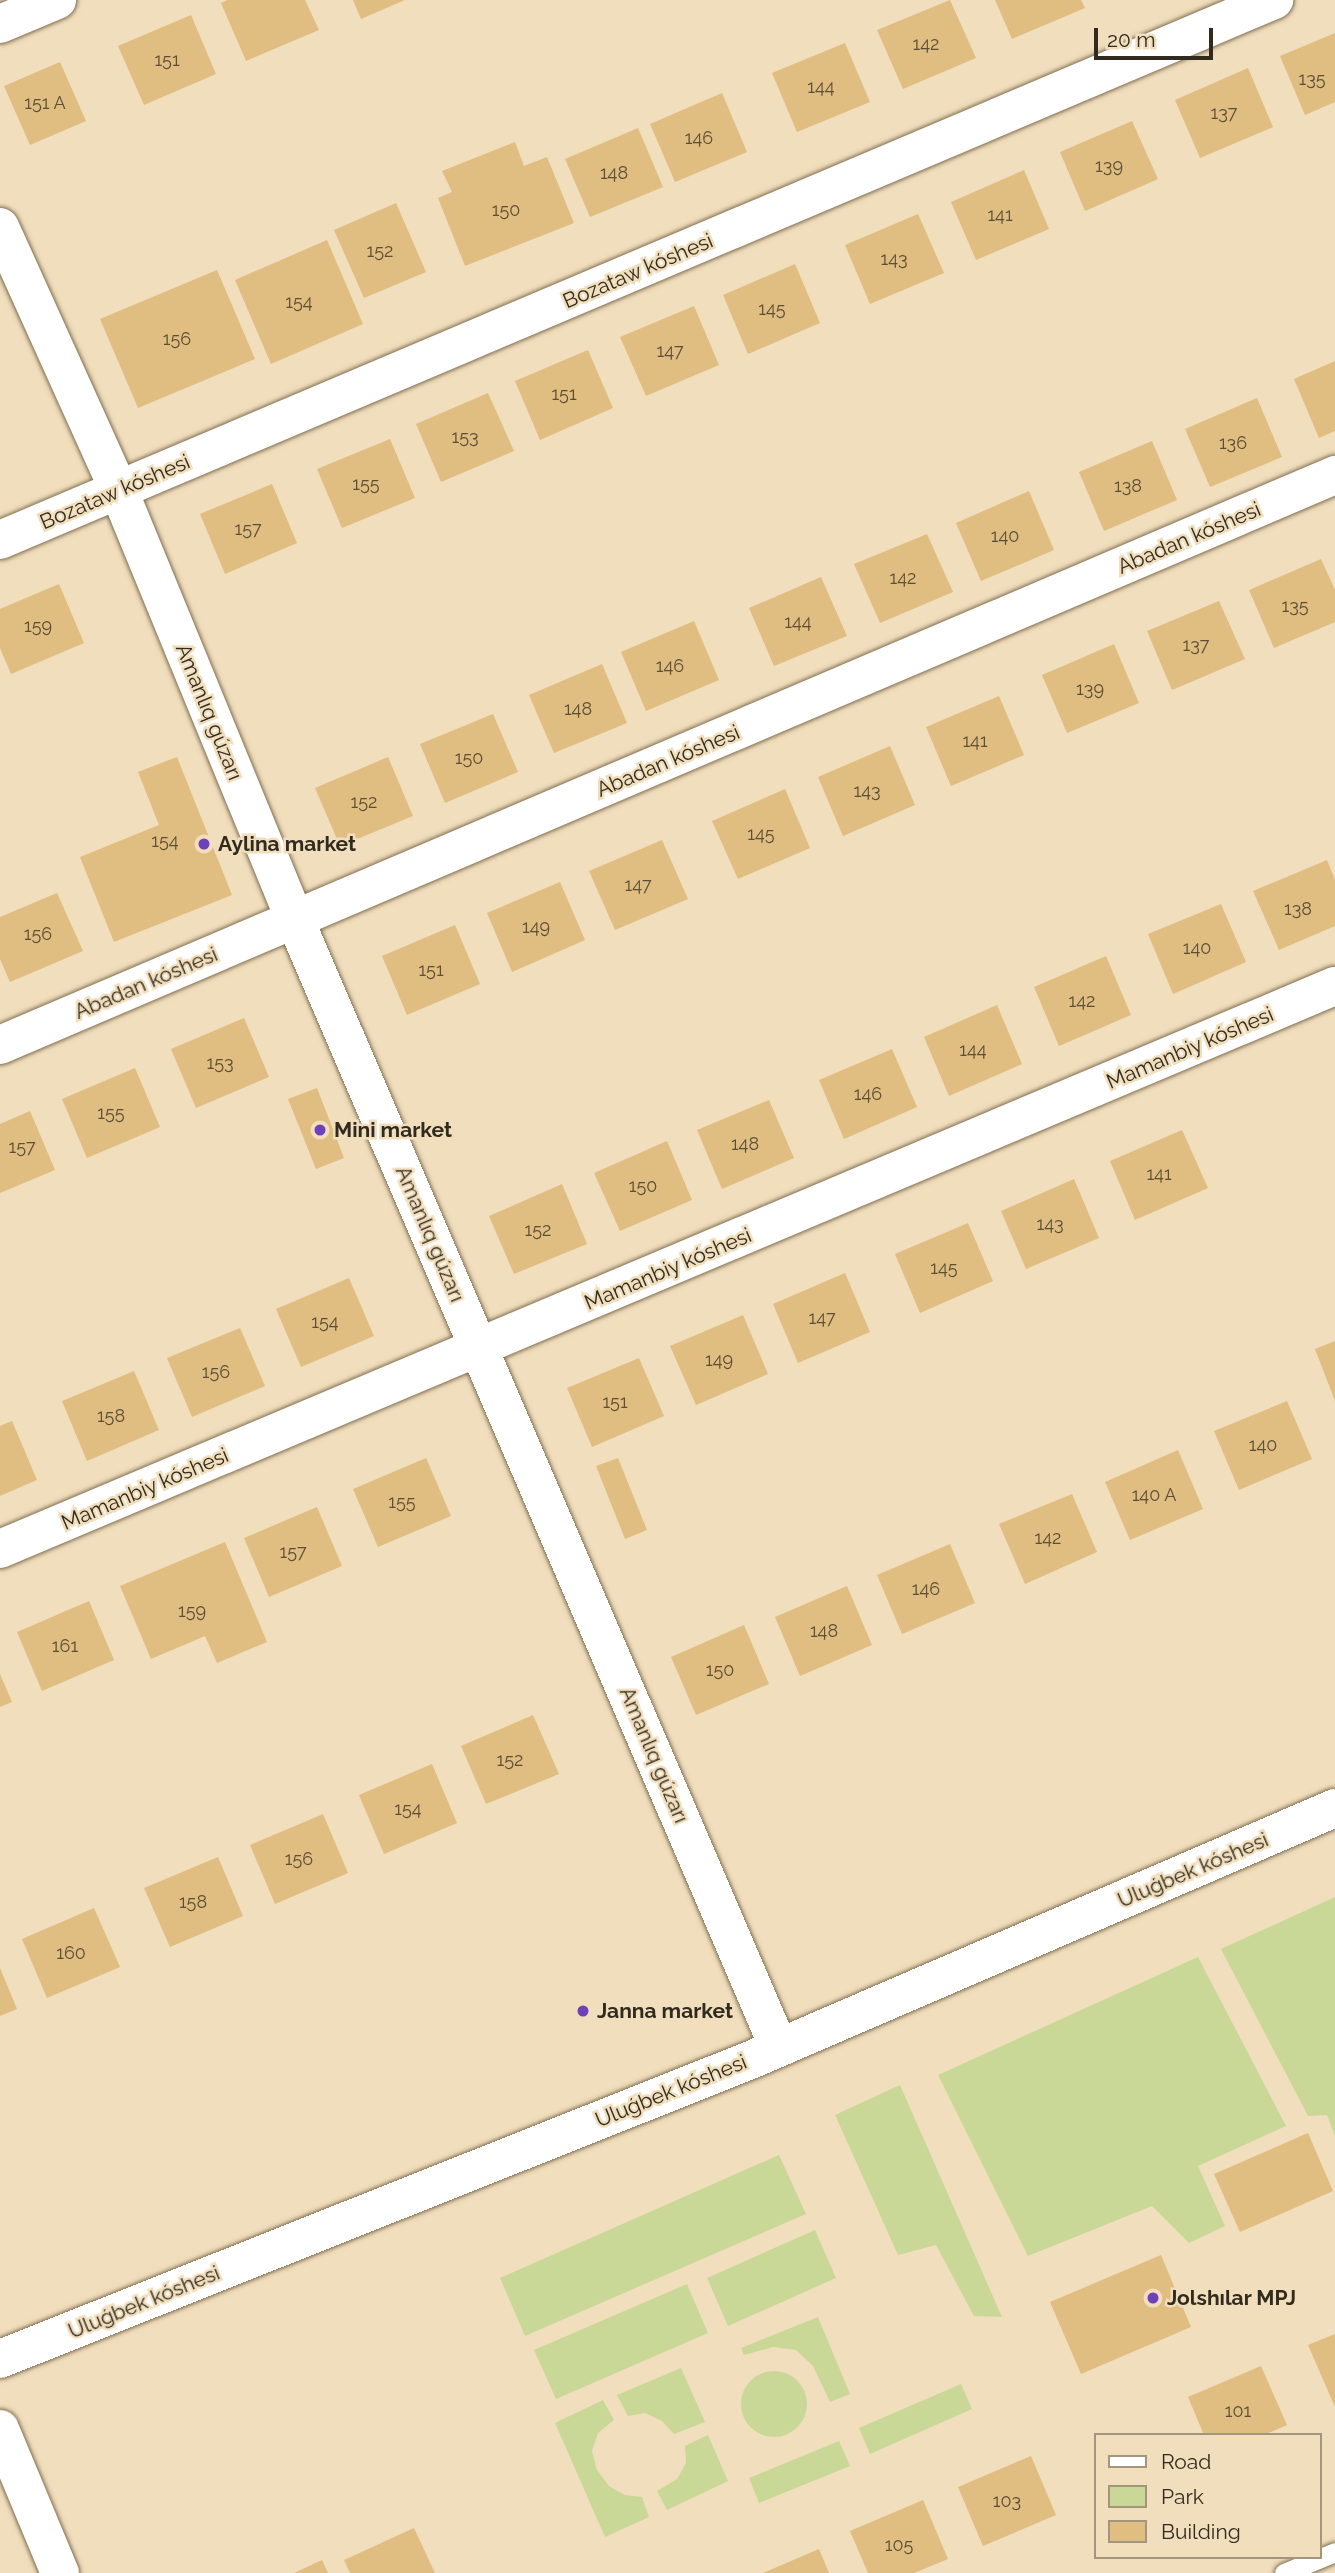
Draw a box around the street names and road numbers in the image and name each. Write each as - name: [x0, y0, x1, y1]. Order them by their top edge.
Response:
- street label: Bozataw kóshesi: [559, 228, 717, 314]
- street label: Bozataw kóshesi: [36, 449, 194, 535]
- street label: Abadan kóshesi: [1114, 496, 1264, 580]
- street label: Amanlıq gúzarı: [170, 640, 248, 784]
- street label: Abadan kóshesi: [593, 719, 743, 803]
- street label: Abadan kóshesi: [71, 941, 221, 1025]
- street label: Mamanbiy kóshesi: [1102, 1001, 1278, 1095]
- street label: Amanlıq gúzarı: [390, 1162, 470, 1306]
- street label: Mamanbiy kóshesi: [580, 1222, 756, 1316]
- street label: Mamanbiy kóshesi: [57, 1442, 233, 1536]
- street label: Amanlıq gúzarı: [614, 1683, 694, 1827]
- street label: Uluǵbek kóshesi: [1114, 1827, 1272, 1913]
- street label: Uluǵbek kóshesi: [592, 2049, 750, 2133]
- street label: Uluǵbek kóshesi: [65, 2260, 223, 2344]

